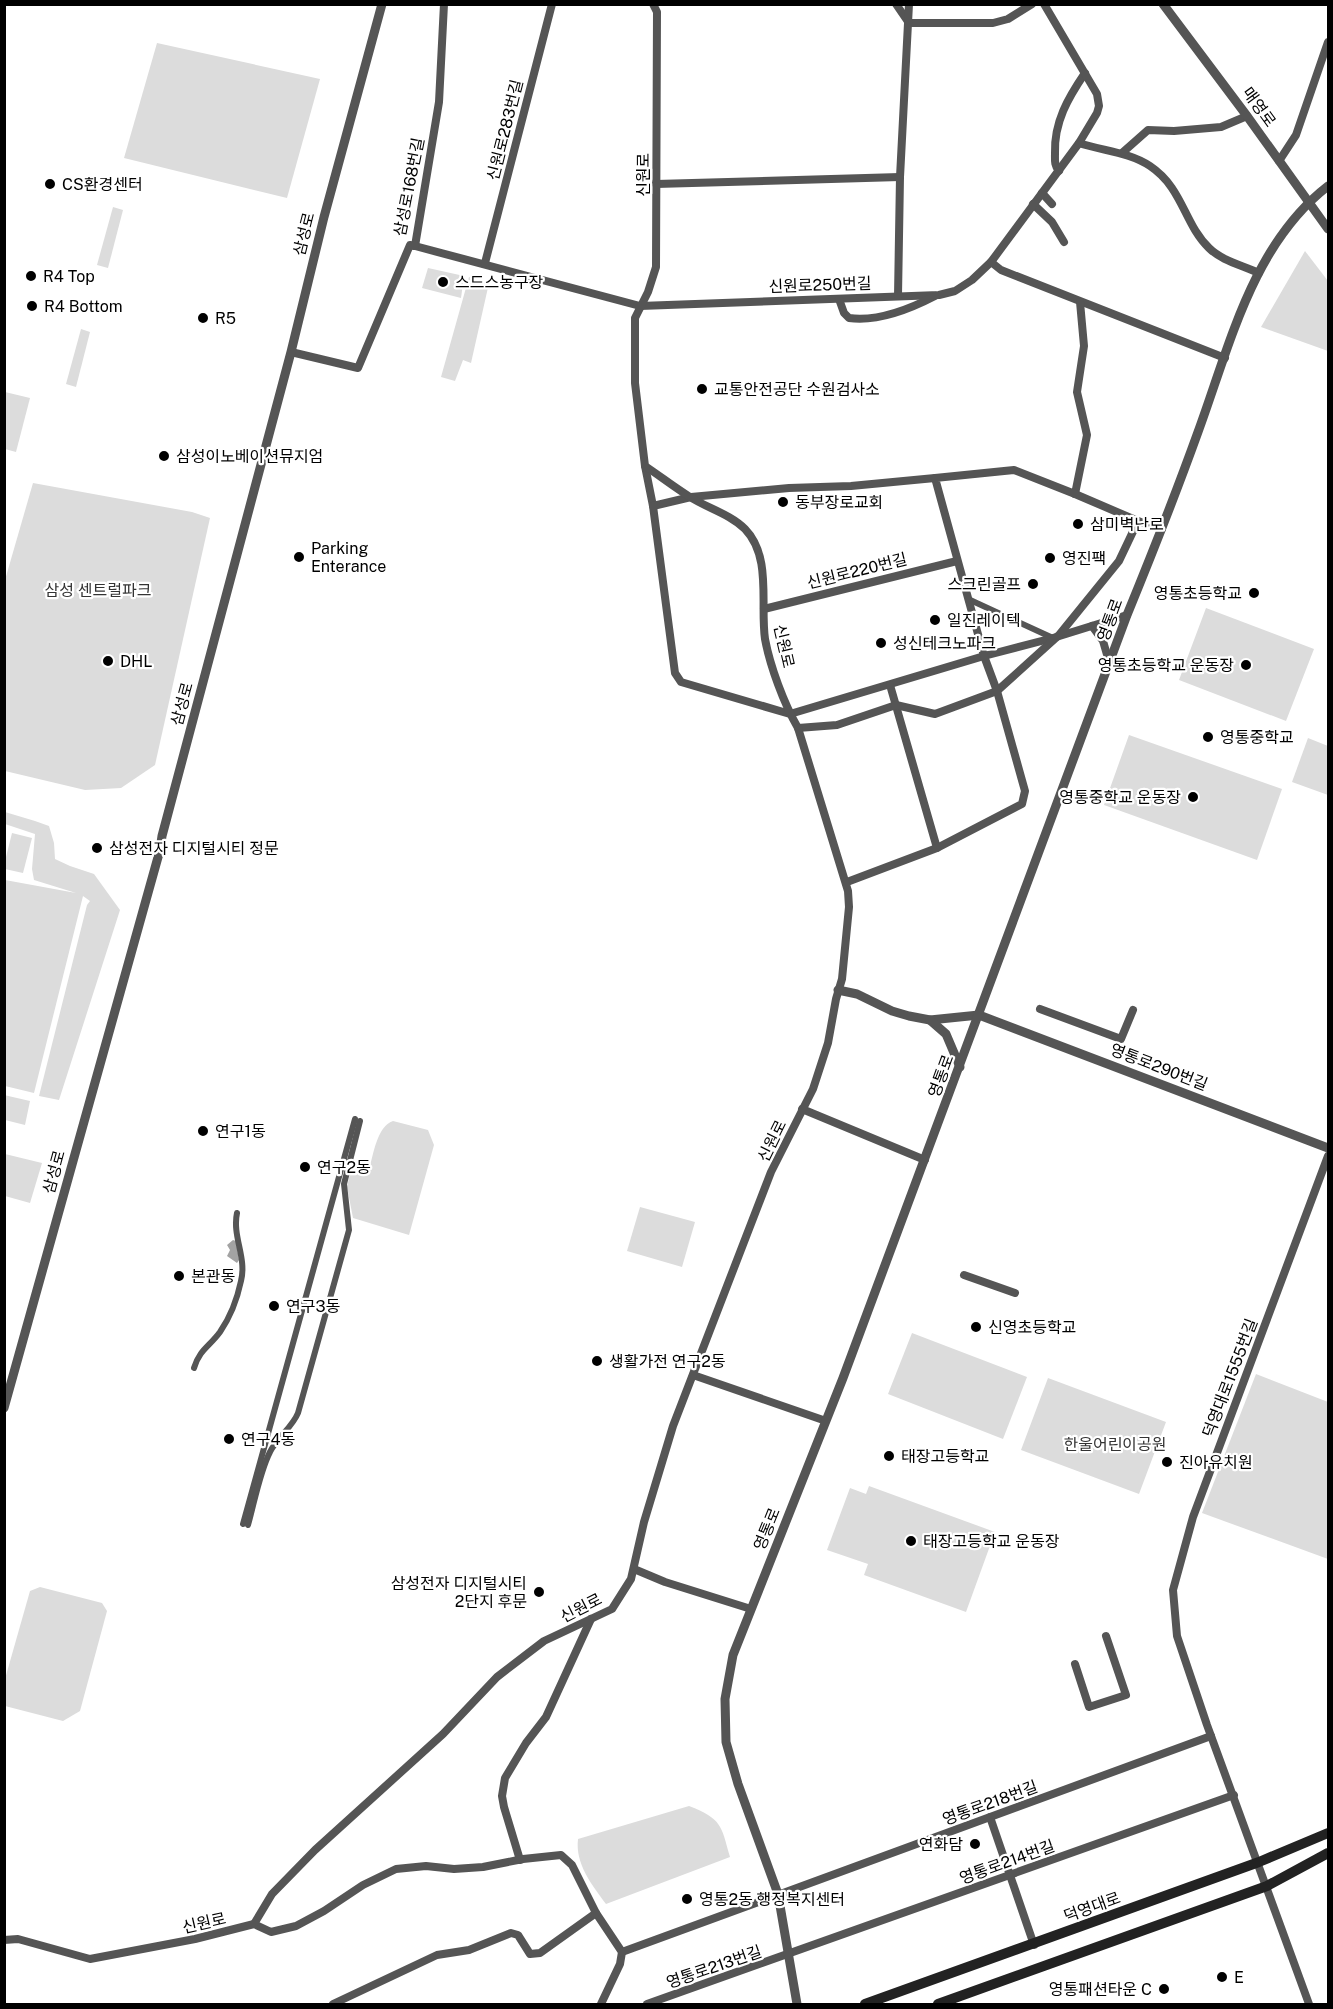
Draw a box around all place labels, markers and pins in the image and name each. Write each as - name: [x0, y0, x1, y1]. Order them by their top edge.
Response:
- place label: CS환경센터: [62, 175, 143, 194]
- marker: CS환경센터: [43, 177, 57, 191]
- place label: R4 Top: [43, 267, 95, 286]
- marker: R4 Top: [24, 269, 38, 283]
- place label: 스드스농구장: [455, 273, 544, 292]
- marker: 스드스농구장: [436, 275, 450, 289]
- place label: R4 Bottom: [44, 297, 123, 316]
- marker: R4 Bottom: [25, 299, 39, 313]
- place label: R5: [215, 309, 236, 328]
- marker: R5: [196, 311, 210, 325]
- place label: 교통안전공단 수원검사소: [714, 380, 880, 399]
- marker: 교통안전공단 수원검사소: [695, 382, 709, 396]
- place label: 삼성이노베이션뮤지엄: [176, 447, 323, 466]
- marker: 삼성이노베이션뮤지엄: [157, 449, 171, 463]
- place label: 동부장로교회: [795, 493, 883, 512]
- marker: 동부장로교회: [776, 495, 790, 509]
- place label: 삼미벽난로: [1090, 515, 1164, 534]
- marker: 삼미벽난로: [1071, 517, 1085, 531]
- place label: Parking Enterance: [311, 539, 386, 576]
- place label: 영진팩: [1062, 549, 1106, 568]
- marker: Parking Enterance: [292, 550, 306, 564]
- marker: 영진팩: [1043, 551, 1057, 565]
- place label: 스크린골프: [947, 575, 1021, 594]
- marker: 스크린골프: [1026, 577, 1040, 591]
- place label: 영통초등학교: [1154, 584, 1242, 603]
- marker: 영통초등학교: [1247, 586, 1261, 600]
- place label: 일진레이텍: [947, 611, 1021, 630]
- marker: 일진레이텍: [928, 613, 942, 627]
- place label: 성신테크노파크: [893, 634, 996, 653]
- marker: 성신테크노파크: [874, 636, 888, 650]
- place label: DHL: [120, 652, 153, 671]
- marker: DHL: [101, 654, 115, 668]
- place label: 영통초등학교 운동장: [1098, 656, 1234, 675]
- marker: 영통초등학교 운동장: [1239, 658, 1253, 672]
- place label: 영통중학교: [1220, 728, 1294, 747]
- marker: 영통중학교: [1201, 730, 1215, 744]
- place label: 영통중학교 운동장: [1059, 788, 1181, 807]
- marker: 영통중학교 운동장: [1186, 790, 1200, 804]
- place label: 삼성전자 디지털시티 정문: [109, 839, 279, 858]
- marker: 삼성전자 디지털시티 정문: [90, 841, 104, 855]
- place label: 연구1동: [215, 1122, 266, 1141]
- marker: 연구1동: [196, 1124, 210, 1138]
- place label: 연구2동: [317, 1158, 371, 1177]
- marker: 연구2동: [298, 1160, 312, 1174]
- place label: 본관동: [191, 1267, 235, 1286]
- marker: 본관동: [172, 1269, 186, 1283]
- place label: 연구3동: [286, 1297, 341, 1316]
- marker: 연구3동: [267, 1299, 281, 1313]
- place label: 신영초등학교: [988, 1318, 1076, 1337]
- marker: 신영초등학교: [969, 1320, 983, 1334]
- place label: 생활가전 연구2동: [609, 1352, 726, 1371]
- marker: 생활가전 연구2동: [590, 1354, 604, 1368]
- place label: 연구4동: [241, 1430, 295, 1449]
- marker: 연구4동: [222, 1432, 236, 1446]
- place label: 태장고등학교: [901, 1447, 989, 1466]
- marker: 태장고등학교: [882, 1449, 896, 1463]
- place label: 진아유치원: [1179, 1453, 1253, 1472]
- marker: 진아유치원: [1160, 1455, 1174, 1469]
- place label: 태장고등학교 운동장: [923, 1532, 1060, 1551]
- marker: 태장고등학교 운동장: [904, 1534, 918, 1548]
- place label: 삼성전자 디지털시티 2단지 후문: [391, 1574, 527, 1611]
- marker: 삼성전자 디지털시티 2단지 후문: [532, 1585, 546, 1599]
- place label: 연화담: [919, 1835, 963, 1854]
- marker: 연화담: [968, 1837, 982, 1851]
- place label: 영통2동 행정복지센터: [699, 1890, 845, 1909]
- marker: 영통2동 행정복지센터: [680, 1892, 694, 1906]
- place label: E: [1234, 1968, 1244, 1987]
- marker: E: [1215, 1970, 1229, 1984]
- place label: 영통패션타운 C: [1049, 1980, 1152, 1999]
- marker: 영통패션타운 C: [1157, 1982, 1171, 1996]

